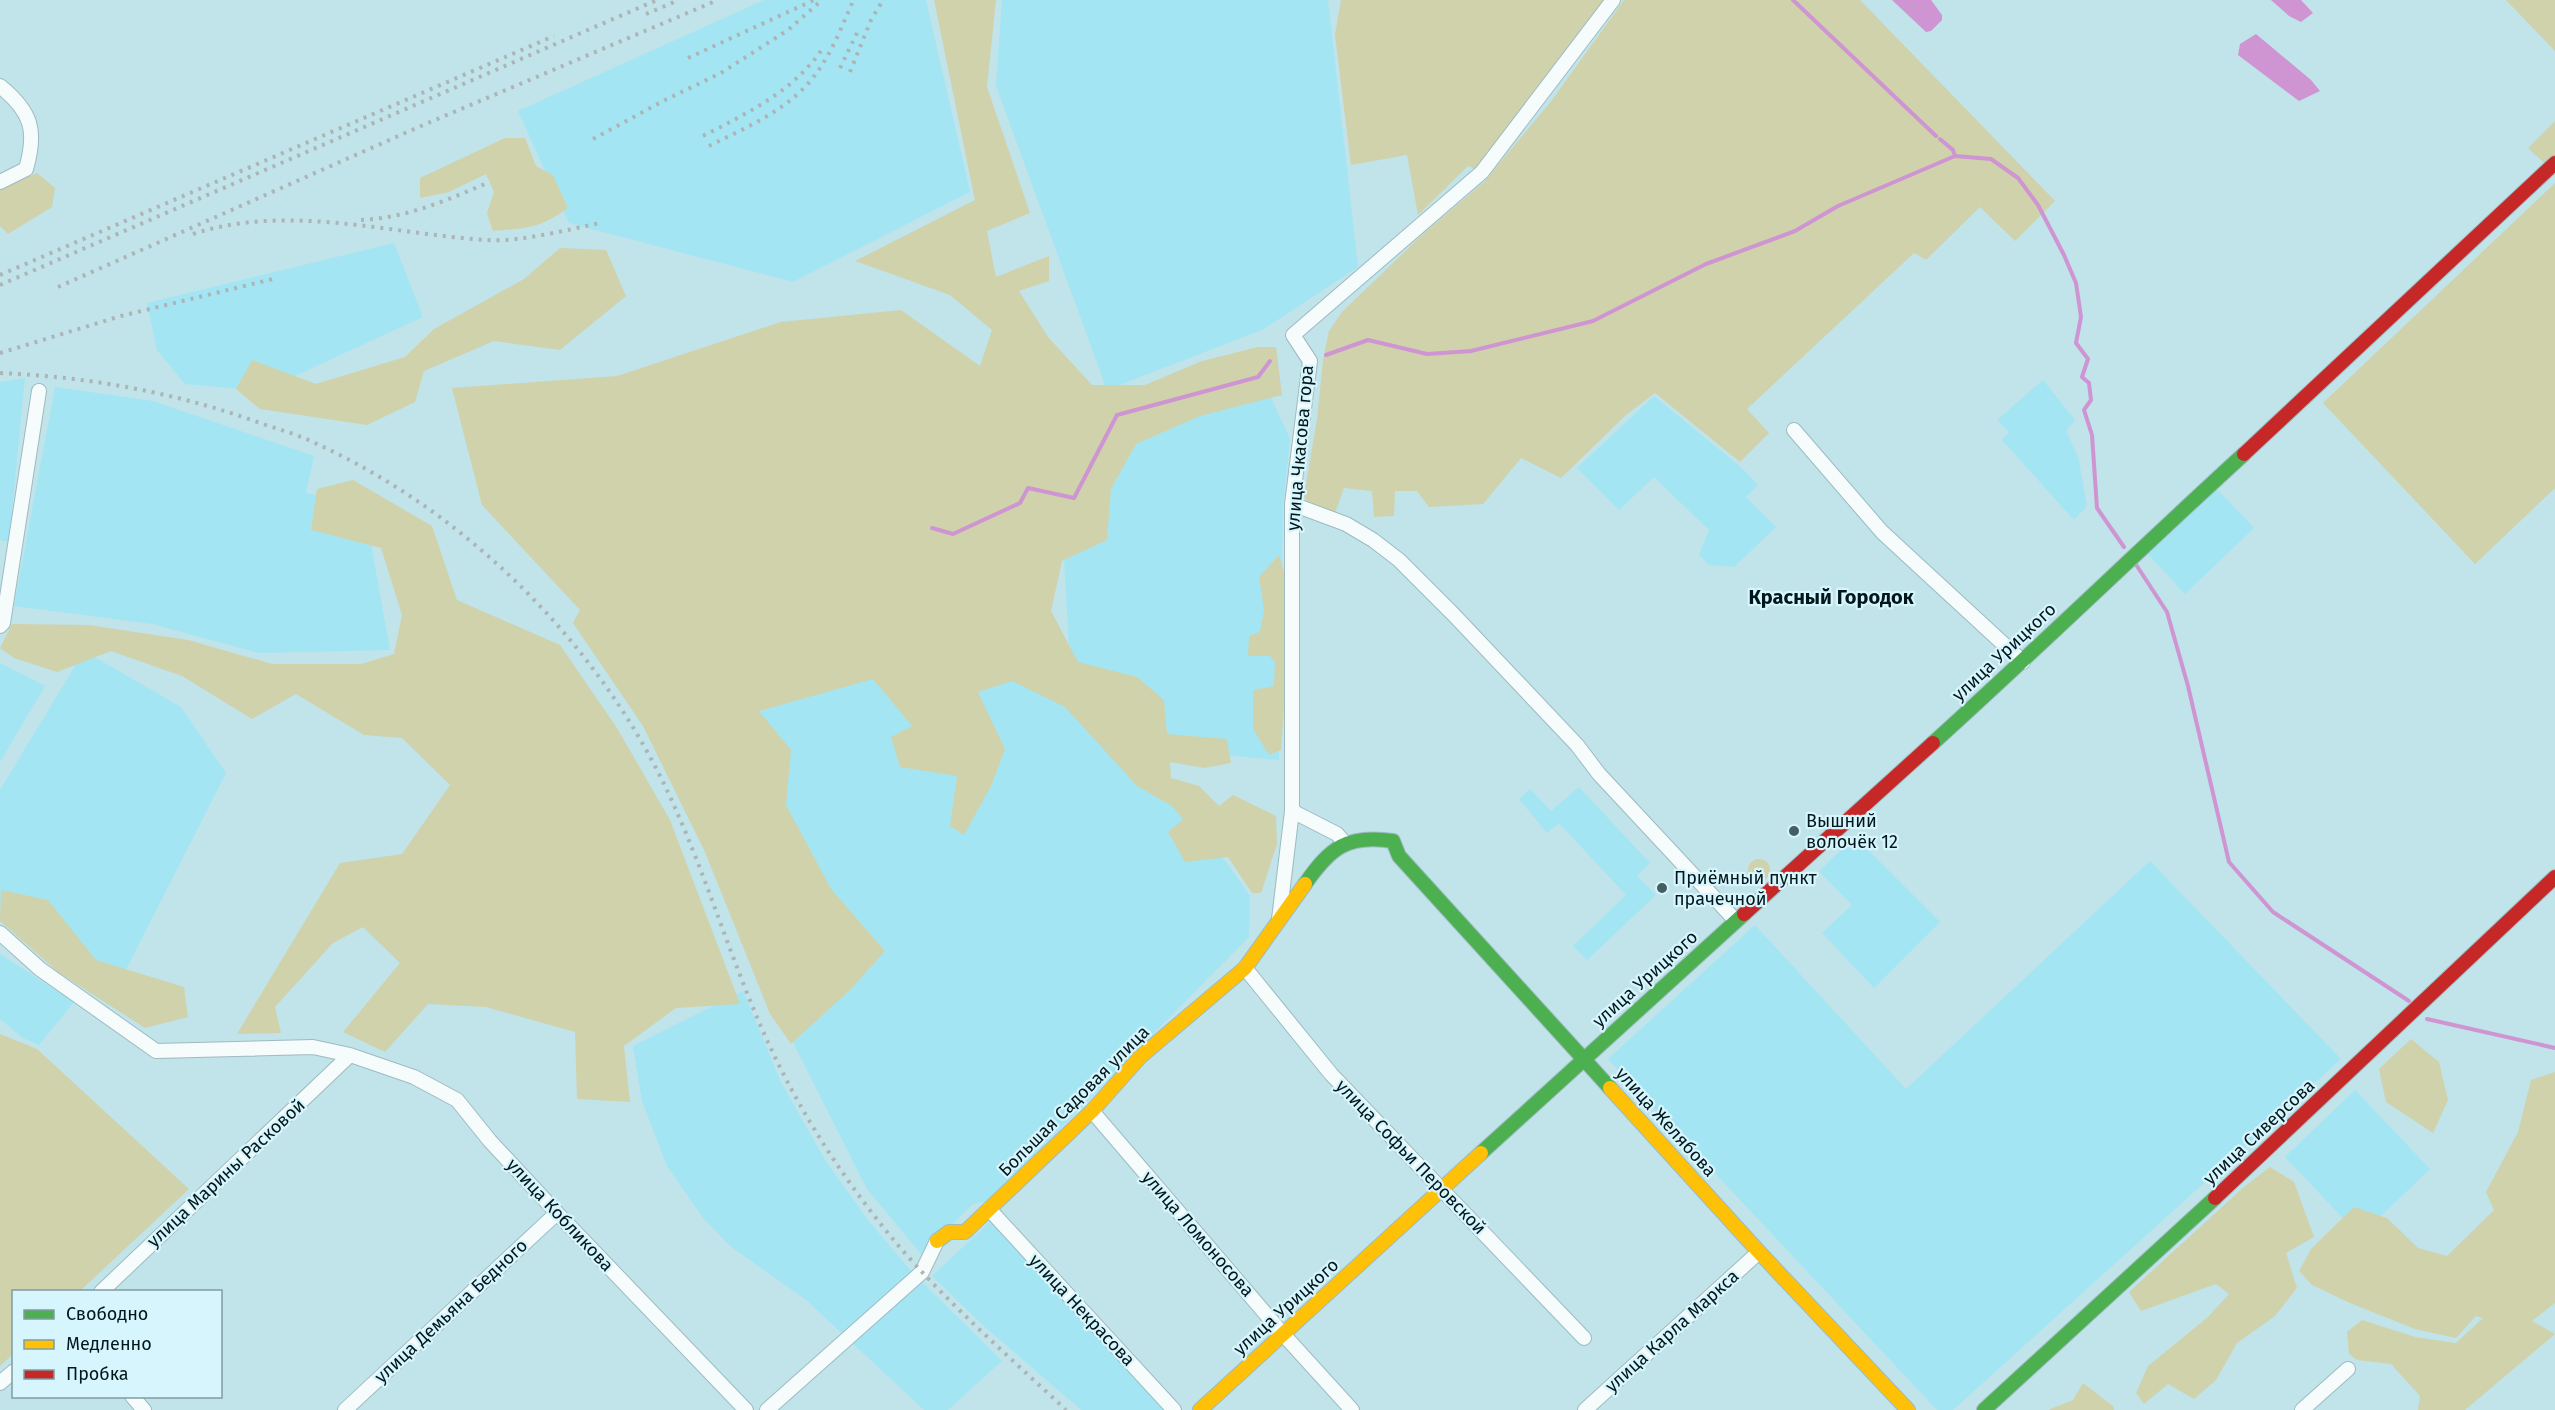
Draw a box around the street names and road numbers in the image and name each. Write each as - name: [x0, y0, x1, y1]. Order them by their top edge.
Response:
- street label: улица Чкасова гора: [1282, 364, 1318, 532]
- street label: улица Урицкого: [1947, 598, 2061, 706]
- street label: улица Урицкого: [1588, 926, 1702, 1032]
- street label: Большая Садовая улица: [994, 1021, 1154, 1181]
- street label: улица Желябова: [1611, 1063, 1721, 1181]
- street label: улица Софьи Перовской: [1331, 1075, 1491, 1239]
- street label: улица Сиверсова: [2199, 1075, 2319, 1189]
- street label: улица Марины Расковой: [143, 1094, 309, 1252]
- street label: улица Кобликова: [502, 1154, 618, 1276]
- street label: улица Ломоносова: [1137, 1167, 1259, 1301]
- street label: улица Демьяна Бедного: [370, 1234, 532, 1388]
- street label: улица Некрасова: [1024, 1249, 1140, 1371]
- street label: улица Урицкого: [1229, 1254, 1343, 1360]
- street label: улица Карла Маркса: [1601, 1265, 1743, 1397]

